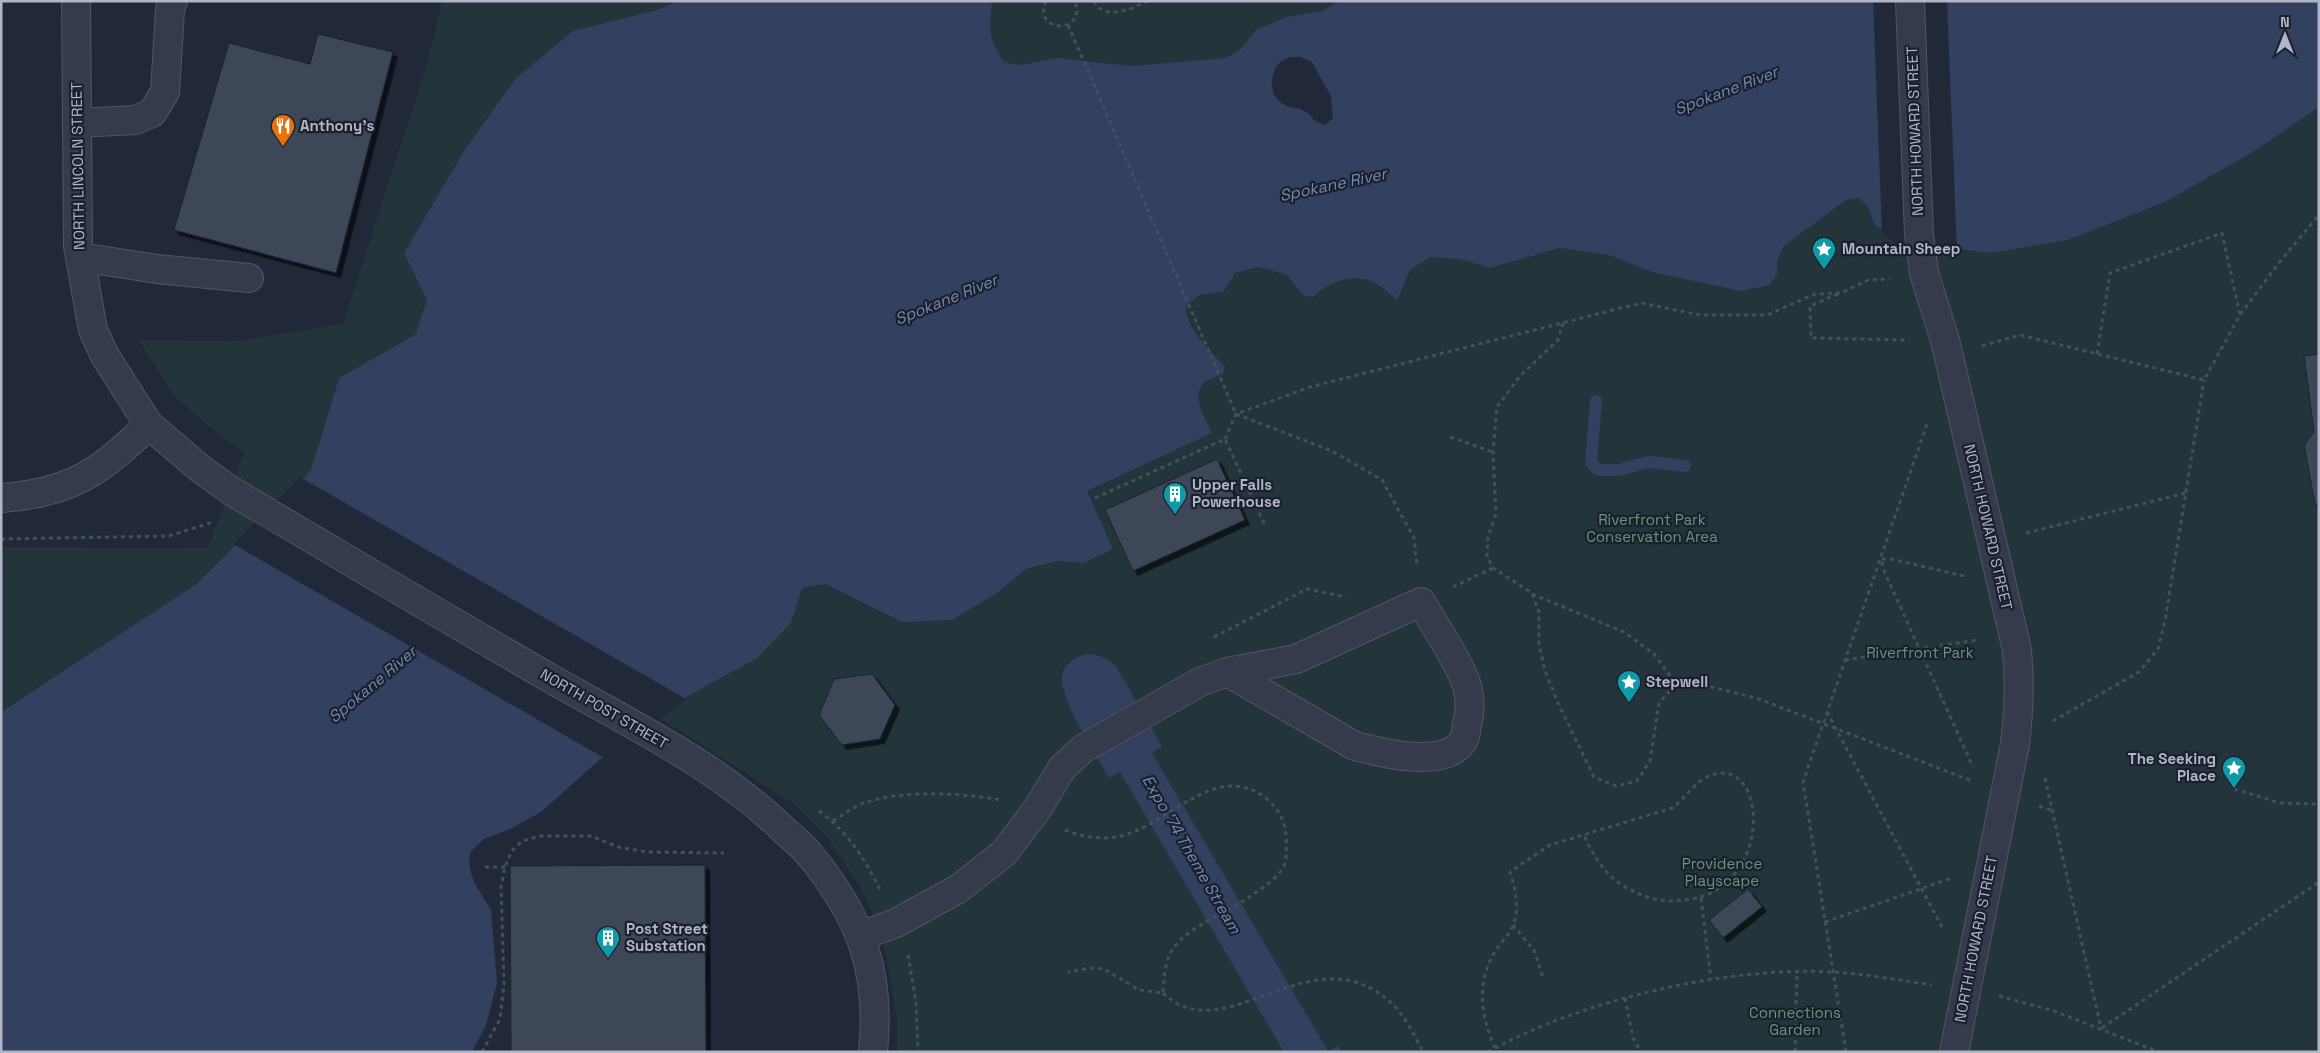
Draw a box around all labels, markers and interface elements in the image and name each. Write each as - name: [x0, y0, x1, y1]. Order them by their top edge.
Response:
- north arrow: [2260, 10, 2310, 60]
- text: N: [2280, 13, 2290, 31]
- street label: NORTH HOWARD STREET: [1902, 46, 1927, 216]
- water label: Spokane River: [1672, 60, 1783, 120]
- street label: NORTH LINCOLN STREET: [67, 82, 88, 250]
- restaurant icon: Anthony's: [270, 113, 296, 147]
- place label: Anthony's: [300, 116, 374, 135]
- water label: Spokane River: [1278, 162, 1390, 206]
- place icon: Mountain Sheep: [1811, 236, 1837, 270]
- place label: Mountain Sheep: [1842, 239, 1960, 258]
- water label: Spokane River: [892, 269, 1002, 330]
- street label: NORTH HOWARD STREET: [1960, 442, 2017, 612]
- place label: Upper Falls Powerhouse: [1192, 475, 1281, 511]
- building icon: Upper Falls Powerhouse: [1162, 481, 1188, 515]
- park label: Riverfront Park Conservation Area: [1586, 510, 1718, 546]
- water label: Spokane River: [324, 640, 422, 727]
- park label: Riverfront Park: [1866, 643, 1974, 662]
- street label: NORTH POST STREET: [537, 664, 672, 753]
- place icon: Stepwell: [1616, 669, 1642, 703]
- place label: Stepwell: [1646, 672, 1708, 691]
- place label: The Seeking Place: [2128, 749, 2216, 785]
- place icon: The Seeking Place: [2221, 755, 2247, 789]
- water label: Expo '74 Theme Stream: [1137, 771, 1246, 938]
- park label: Providence Playscape: [1682, 854, 1762, 890]
- street label: NORTH HOWARD STREET: [1950, 854, 2001, 1024]
- place label: Post Street Substation: [626, 919, 708, 955]
- building icon: Post Street Substation: [595, 925, 621, 959]
- park label: Connections Garden: [1749, 1003, 1841, 1039]

